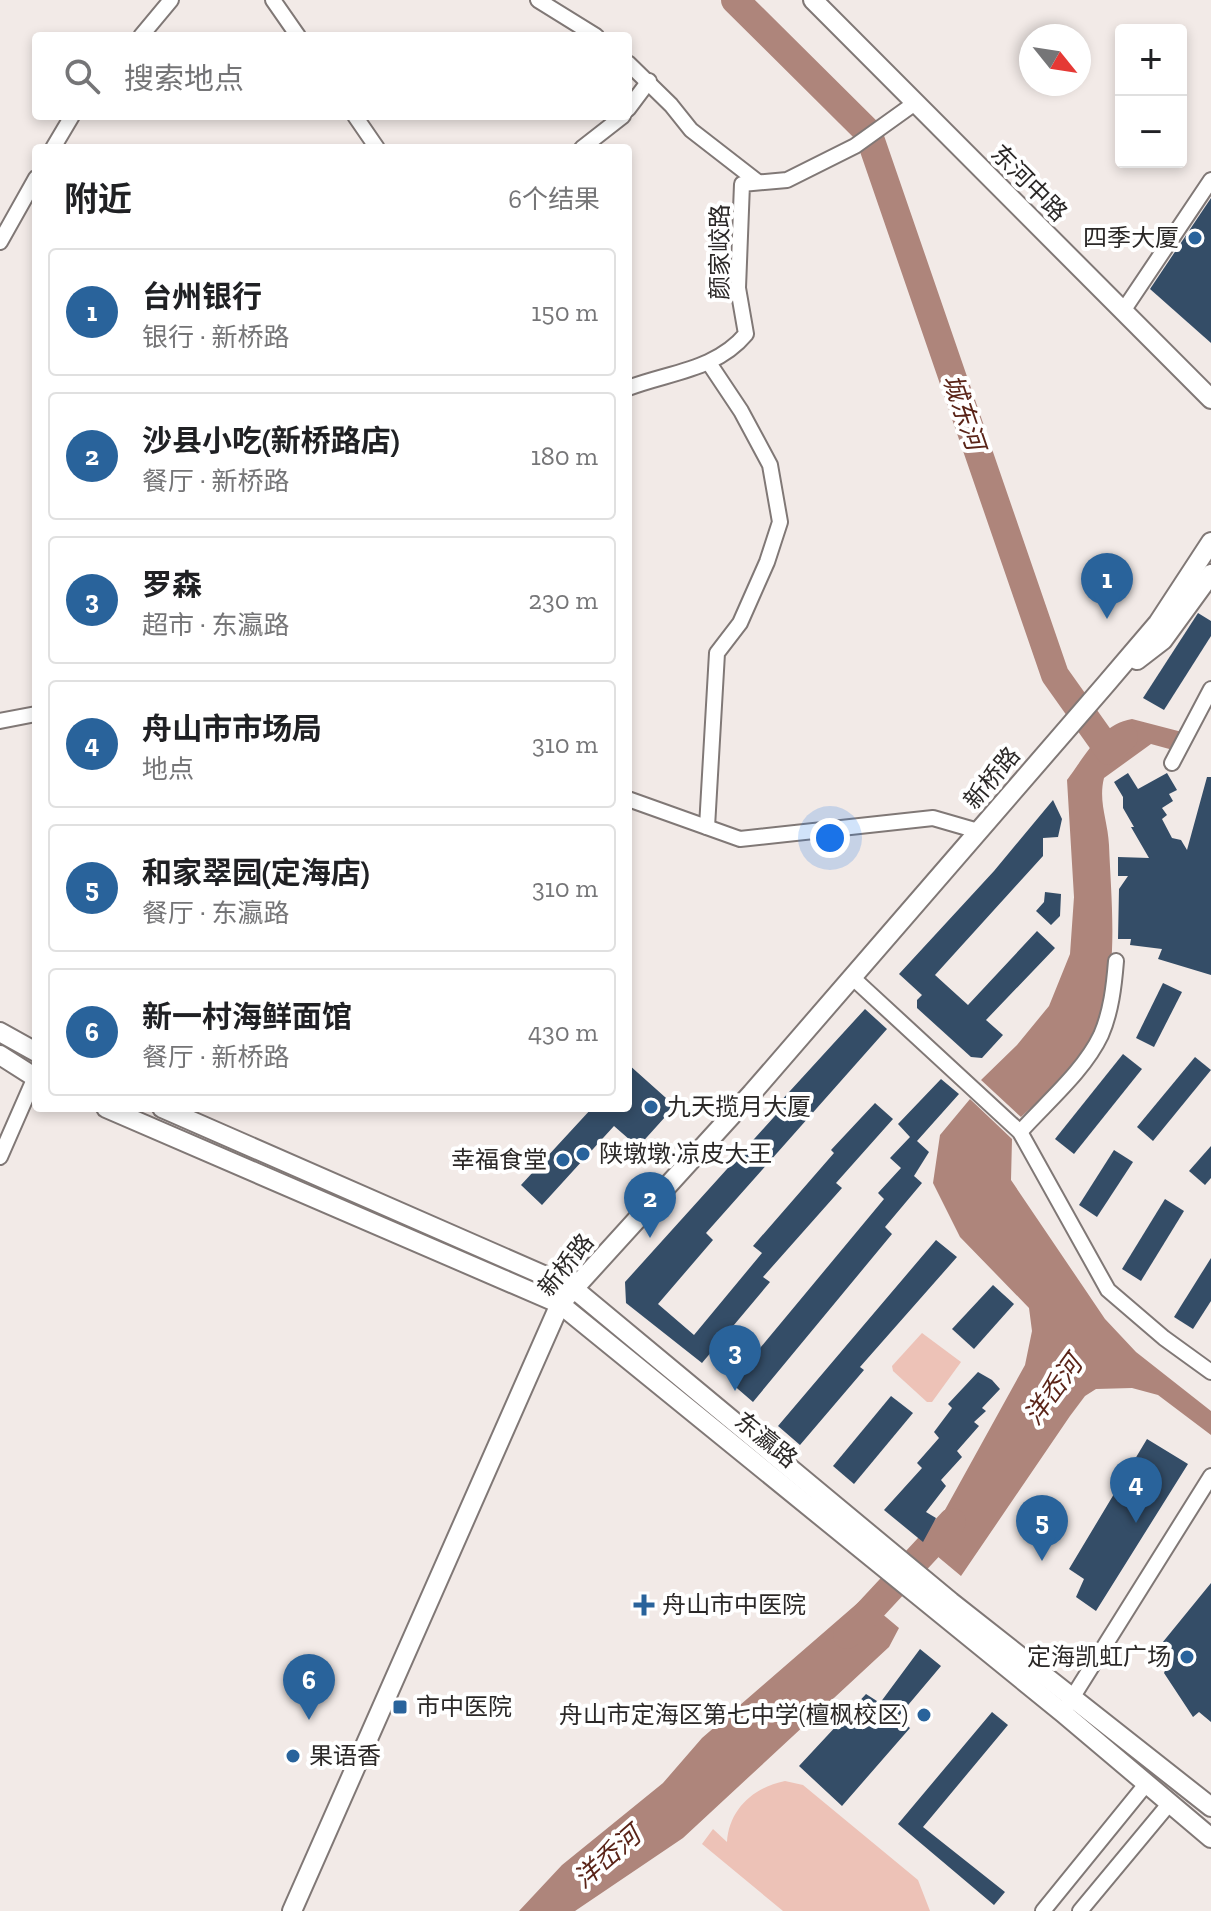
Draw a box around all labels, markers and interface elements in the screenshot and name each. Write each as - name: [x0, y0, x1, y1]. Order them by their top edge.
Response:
- north arrow: [1019, 24, 1091, 96]
- map controls: [1115, 24, 1187, 168]
- button: +: [1115, 24, 1187, 96]
- search box: [32, 32, 632, 120]
- icon: search: [60, 54, 104, 98]
- text: 搜索地点: [124, 61, 244, 97]
- button: −: [1115, 96, 1187, 168]
- street label: 东河中路: [985, 138, 1074, 227]
- text: 附近: [64, 179, 132, 220]
- text: 6个结果: [508, 183, 600, 215]
- street label: 颜家峧路: [705, 204, 734, 300]
- place label: 四季大厦: [1083, 223, 1179, 252]
- marker: 四季大厦: [1186, 229, 1204, 247]
- text: 台州银行: [142, 279, 262, 315]
- text: 1: [87, 296, 97, 328]
- text: 150 m: [531, 296, 598, 328]
- text: 银行 · 新桥路: [142, 321, 290, 353]
- water label: 城东河: [936, 370, 993, 459]
- text: 沙县小吃(新桥路店): [142, 423, 399, 459]
- text: 2: [85, 440, 99, 472]
- text: 180 m: [531, 440, 598, 472]
- text: 餐厅 · 新桥路: [142, 465, 290, 497]
- pin: 1: [1081, 553, 1133, 619]
- text: 罗森: [142, 567, 202, 603]
- text: 3: [85, 584, 99, 616]
- text: 230 m: [529, 584, 598, 616]
- text: 超市 · 东瀛路: [142, 609, 290, 641]
- text: 舟山市市场局: [142, 711, 322, 747]
- text: 4: [85, 728, 99, 760]
- text: 310 m: [532, 728, 598, 760]
- street label: 新桥路: [957, 741, 1026, 815]
- text: 地点: [142, 753, 194, 785]
- your location: [810, 818, 850, 858]
- text: 和家翠园(定海店): [142, 855, 369, 891]
- text: 5: [85, 872, 99, 904]
- text: 310 m: [532, 872, 598, 904]
- text: 餐厅 · 东瀛路: [142, 897, 290, 929]
- text: 新一村海鲜面馆: [142, 999, 352, 1035]
- text: 6: [85, 1016, 99, 1048]
- text: 430 m: [528, 1016, 598, 1048]
- text: 餐厅 · 新桥路: [142, 1041, 290, 1073]
- place label: 九天揽月大厦: [667, 1092, 811, 1121]
- marker: 九天揽月大厦: [642, 1098, 660, 1116]
- place label: 陕墩墩·凉皮大王: [599, 1139, 772, 1168]
- place label: 幸福食堂: [451, 1145, 547, 1174]
- marker: 陕墩墩·凉皮大王: [574, 1145, 592, 1163]
- marker: 幸福食堂: [554, 1151, 572, 1169]
- pin: 2: [624, 1172, 676, 1238]
- street label: 新桥路: [532, 1228, 600, 1302]
- pin: 3: [709, 1325, 761, 1391]
- water label: 洋岙河: [1017, 1345, 1092, 1431]
- street label: 东瀛路: [729, 1406, 803, 1474]
- pin: 4: [1110, 1457, 1162, 1523]
- pin: 5: [1016, 1495, 1068, 1561]
- place label: 舟山市中医院: [662, 1590, 806, 1619]
- marker: 舟山市中医院: [633, 1594, 655, 1616]
- place label: 定海凯虹广场: [1027, 1642, 1171, 1671]
- marker: 定海凯虹广场: [1178, 1648, 1196, 1666]
- pin: 6: [283, 1654, 335, 1720]
- place label: 市中医院: [416, 1692, 512, 1721]
- marker: 市中医院: [391, 1698, 409, 1716]
- place label: 舟山市定海区第七中学(檀枫校区): [559, 1700, 908, 1729]
- marker: 舟山市定海区第七中学(檀枫校区): [915, 1706, 933, 1724]
- place label: 果语香: [309, 1741, 381, 1770]
- marker: 果语香: [284, 1747, 302, 1765]
- water label: 洋岙河: [567, 1816, 651, 1895]

